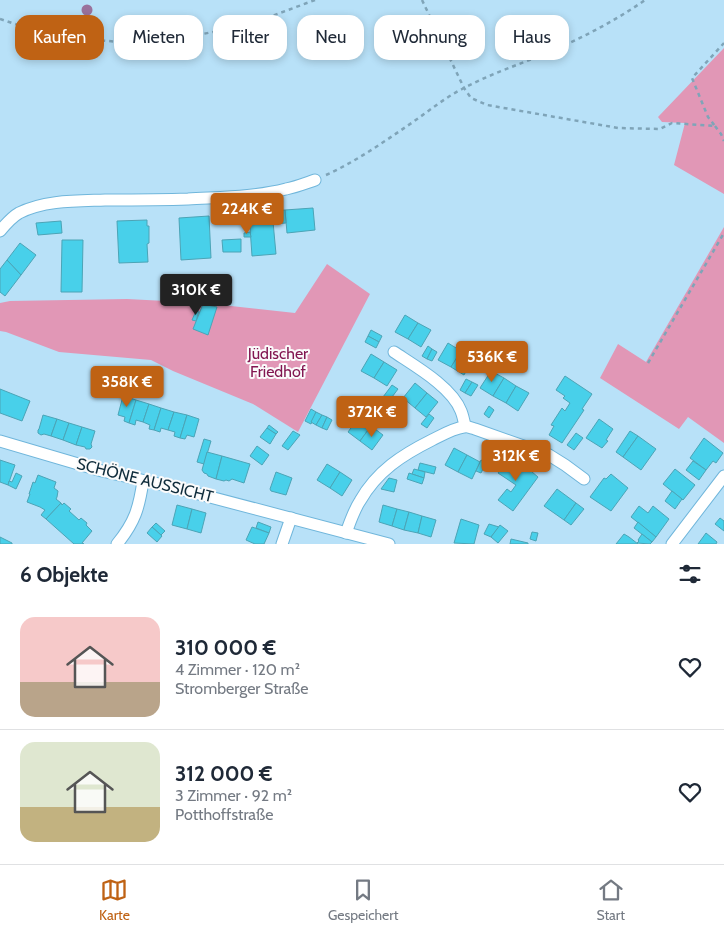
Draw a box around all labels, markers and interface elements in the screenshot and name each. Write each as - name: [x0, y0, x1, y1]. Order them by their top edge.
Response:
- chip: Kaufen: [15, 15, 104, 60]
- chip: Mieten: [114, 15, 203, 60]
- chip: Filter: [213, 15, 287, 60]
- chip: Neu: [297, 15, 364, 60]
- chip: Wohnung: [374, 15, 485, 60]
- chip: Haus: [495, 15, 569, 60]
- pin: 224K €: [206, 192, 288, 235]
- text: 224K €: [222, 199, 272, 218]
- pin: 310K €: [155, 274, 237, 316]
- text: 310K €: [171, 280, 221, 299]
- pin: 536K €: [451, 340, 533, 383]
- park label: Jüdischer Friedhof: [247, 344, 309, 381]
- text: 536K €: [467, 347, 517, 366]
- pin: 358K €: [86, 366, 168, 408]
- text: 358K €: [102, 372, 152, 391]
- pin: 372K €: [331, 396, 413, 438]
- text: 372K €: [347, 402, 397, 421]
- pin: 312K €: [475, 440, 557, 482]
- text: 312K €: [493, 446, 539, 465]
- street label: SCHÖNE AUSSICHT: [75, 454, 216, 506]
- icon: filters: [676, 560, 704, 588]
- text: 6 Objekte: [20, 562, 108, 587]
- text: 310 000 €: [175, 635, 276, 660]
- icon: home: [60, 637, 120, 697]
- icon: heart: [676, 653, 704, 681]
- text: 4 Zimmer · 120 m²: [175, 660, 300, 679]
- text: Stromberger Straße: [175, 679, 309, 698]
- text: 312 000 €: [175, 761, 273, 786]
- icon: home: [60, 762, 120, 822]
- icon: heart: [676, 778, 704, 806]
- text: 3 Zimmer · 92 m²: [175, 786, 292, 805]
- text: Potthoffstraße: [175, 805, 273, 824]
- tab: Karte: [99, 876, 130, 924]
- tab: Gespeichert: [328, 876, 398, 924]
- tab: Start: [596, 876, 625, 924]

